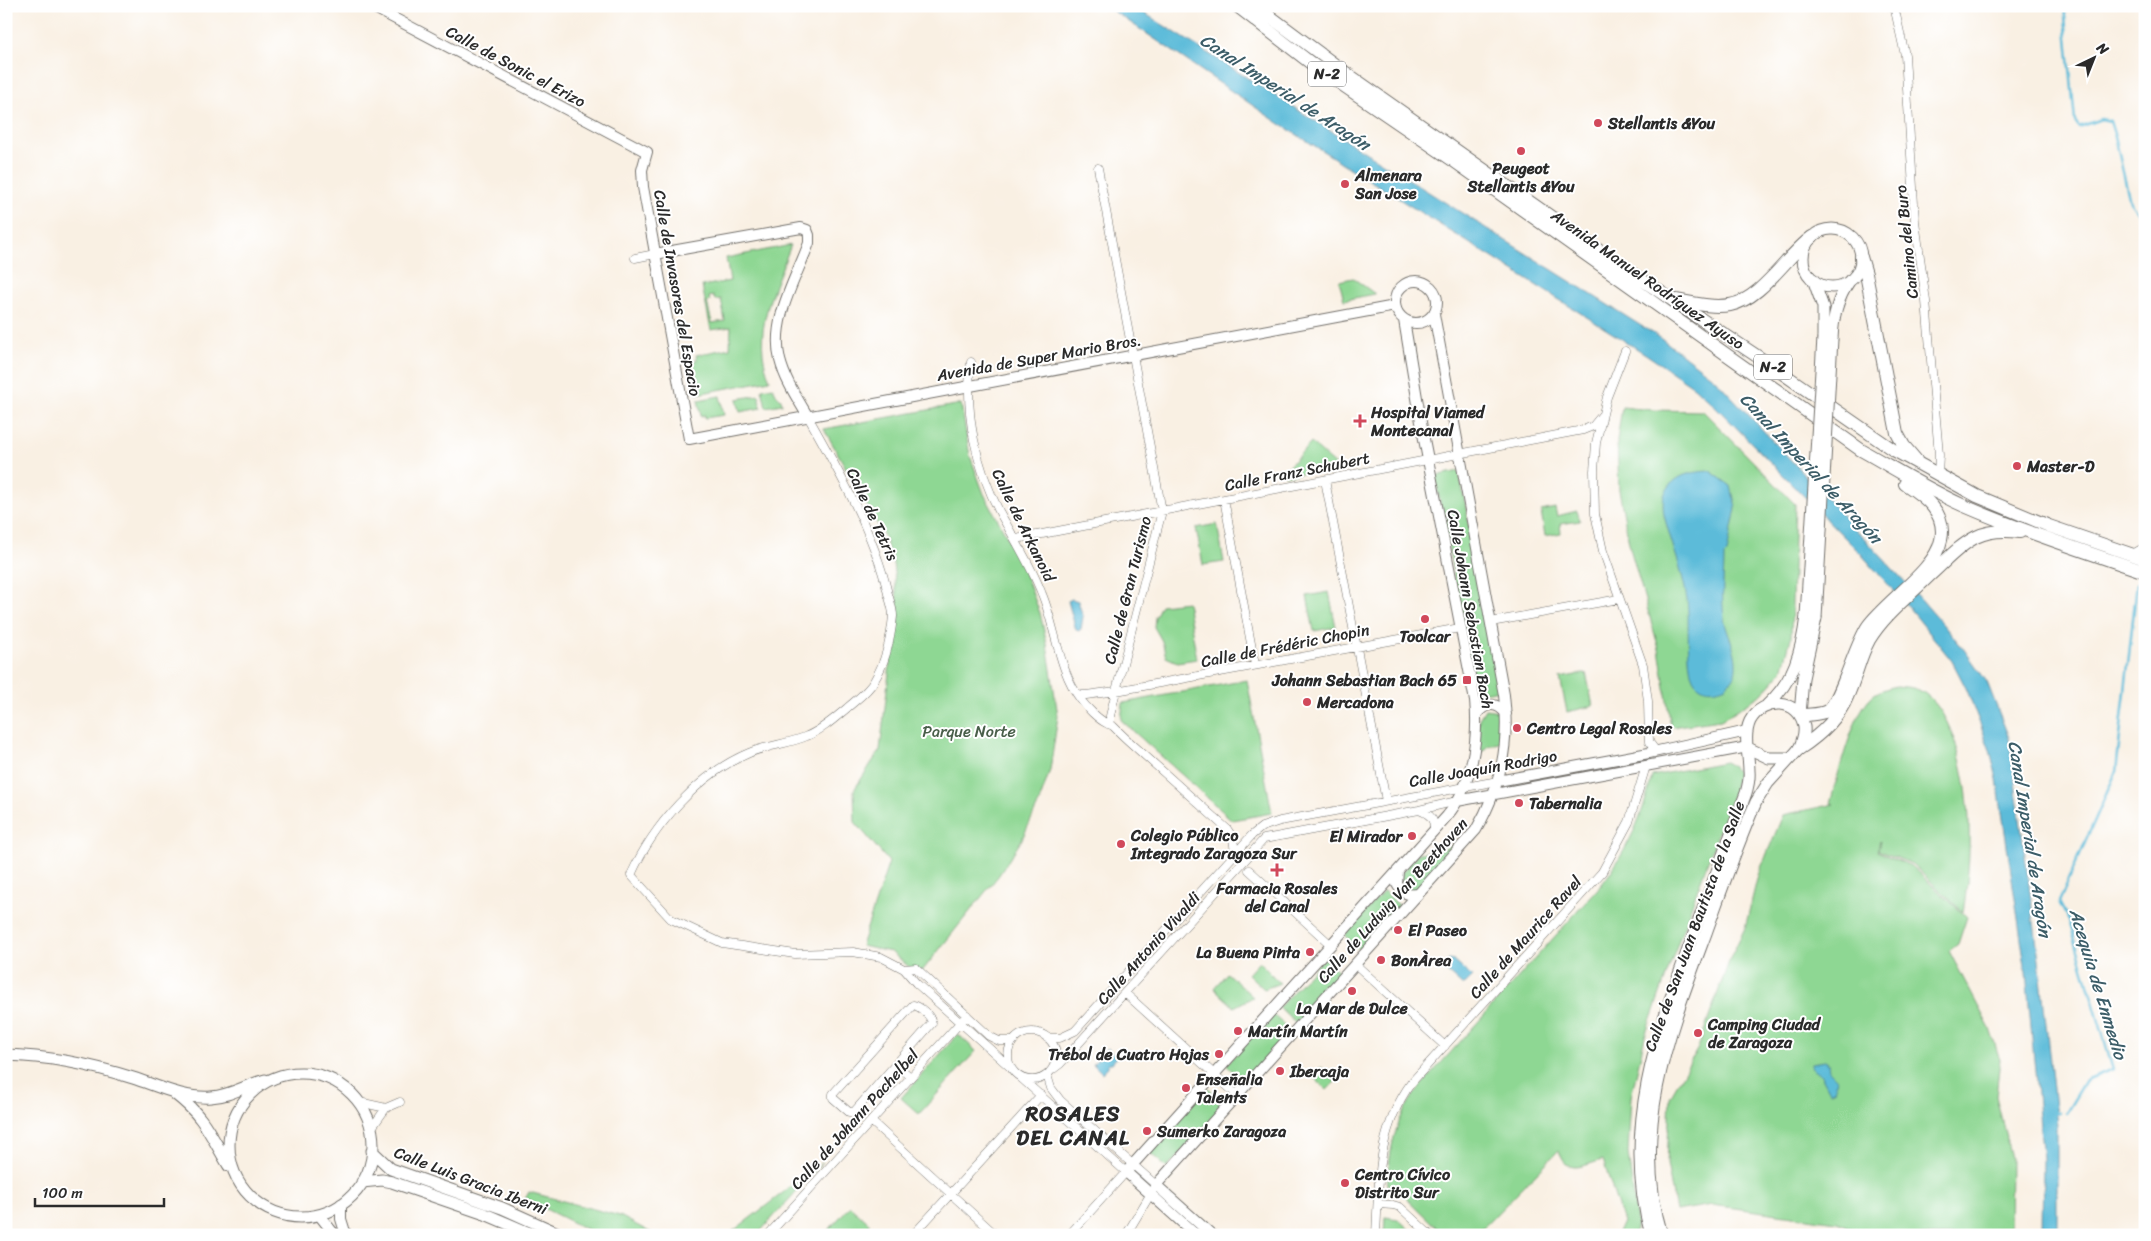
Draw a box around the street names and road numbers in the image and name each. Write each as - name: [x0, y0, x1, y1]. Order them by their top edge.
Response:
- street label: Calle de Sonic el Erizo: [440, 17, 591, 116]
- road number: N-2: [1308, 62, 1346, 86]
- street label: Camino del Buro: [1886, 184, 1927, 300]
- street label: Calle de Invasores del Espacio: [645, 187, 710, 399]
- street label: Avenida Manuel Rodríguez Ayuso: [1544, 201, 1751, 357]
- street label: Avenida de Super Mario Bros.: [934, 325, 1144, 390]
- road number: N-2: [1754, 354, 1792, 380]
- street label: Calle Franz Schubert: [1222, 443, 1372, 500]
- street label: Calle de Tetris: [838, 463, 907, 566]
- street label: Calle de Arkanoid: [984, 464, 1064, 588]
- street label: Calle Johann Sebastian Bach: [1439, 507, 1502, 711]
- street label: Calle de Gran Turismo: [1095, 513, 1160, 667]
- street label: Calle de Frédéric Chopin: [1198, 615, 1372, 676]
- street label: Calle Joaquín Rodrigo: [1407, 741, 1559, 796]
- street label: Calle de San Juan Bautista de la Salle: [1636, 797, 1753, 1056]
- street label: Calle de Ludwig Van Beethoven: [1310, 810, 1475, 990]
- street label: Calle de Maurice Ravel: [1462, 868, 1589, 1006]
- street label: Calle Antonio Vivaldi: [1089, 884, 1208, 1012]
- street label: Calle de Johann Pachelbel: [783, 1042, 926, 1197]
- street label: Calle Luis Gracia Iberni: [390, 1138, 552, 1223]

